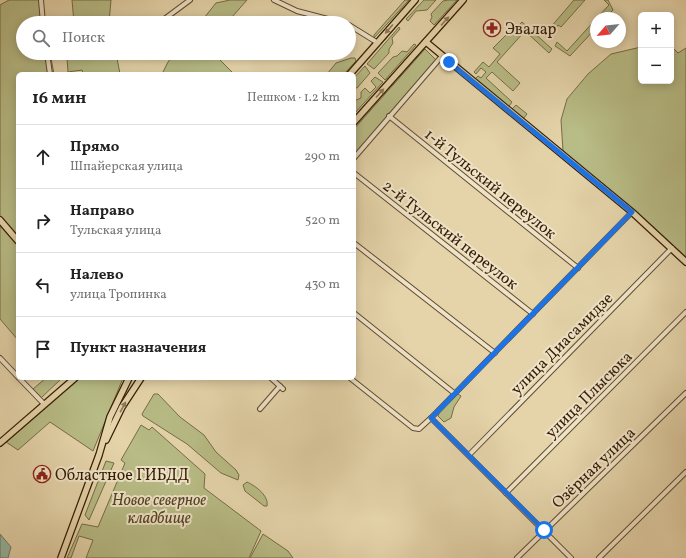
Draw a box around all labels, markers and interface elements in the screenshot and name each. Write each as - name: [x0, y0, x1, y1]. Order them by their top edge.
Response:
- north arrow: [590, 12, 626, 48]
- map controls: [638, 12, 674, 84]
- button: +: [638, 12, 674, 48]
- search box: [16, 16, 356, 60]
- one-way arrow: [440, 16, 449, 26]
- pharmacy icon: Эвалар: [482, 18, 502, 38]
- place label: Эвалар: [505, 19, 556, 41]
- one-way arrow: [385, 24, 394, 35]
- icon: search: [30, 27, 52, 49]
- text: Поиск: [62, 28, 105, 49]
- button: −: [638, 48, 674, 84]
- route end: [440, 53, 458, 71]
- text: 16 мин: [32, 87, 86, 110]
- one-way arrow: [375, 88, 385, 98]
- text: Пешком · 1.2 km: [247, 89, 340, 107]
- street label: 1-й Тульский переулок: [419, 124, 561, 245]
- text: Прямо: [70, 137, 119, 158]
- icon: ahead: [32, 146, 54, 168]
- text: 290 m: [304, 148, 340, 166]
- text: Шпайерская улица: [70, 158, 183, 176]
- street label: 2-й Тульский переулок: [377, 176, 523, 296]
- text: Направо: [70, 201, 134, 222]
- icon: right: [32, 210, 54, 232]
- text: 520 m: [305, 212, 340, 230]
- text: Тульская улица: [70, 222, 161, 240]
- text: Налево: [70, 265, 124, 286]
- icon: left: [32, 274, 54, 296]
- text: 430 m: [304, 276, 340, 294]
- text: улица Тропинка: [70, 286, 167, 304]
- street label: улица Диасамидзе: [506, 288, 618, 400]
- icon: arrive: [32, 338, 54, 360]
- text: Пункт назначения: [70, 338, 206, 359]
- street label: улица Плысюка: [541, 347, 638, 444]
- one-way arrow: [119, 402, 126, 413]
- street label: Озёрная улица: [548, 423, 641, 514]
- public building icon: Областное ГИБДД: [32, 464, 52, 484]
- place label: Областное ГИБДД: [55, 465, 189, 487]
- park label: Новое северное кладбище: [112, 490, 206, 530]
- route start: [535, 521, 553, 539]

